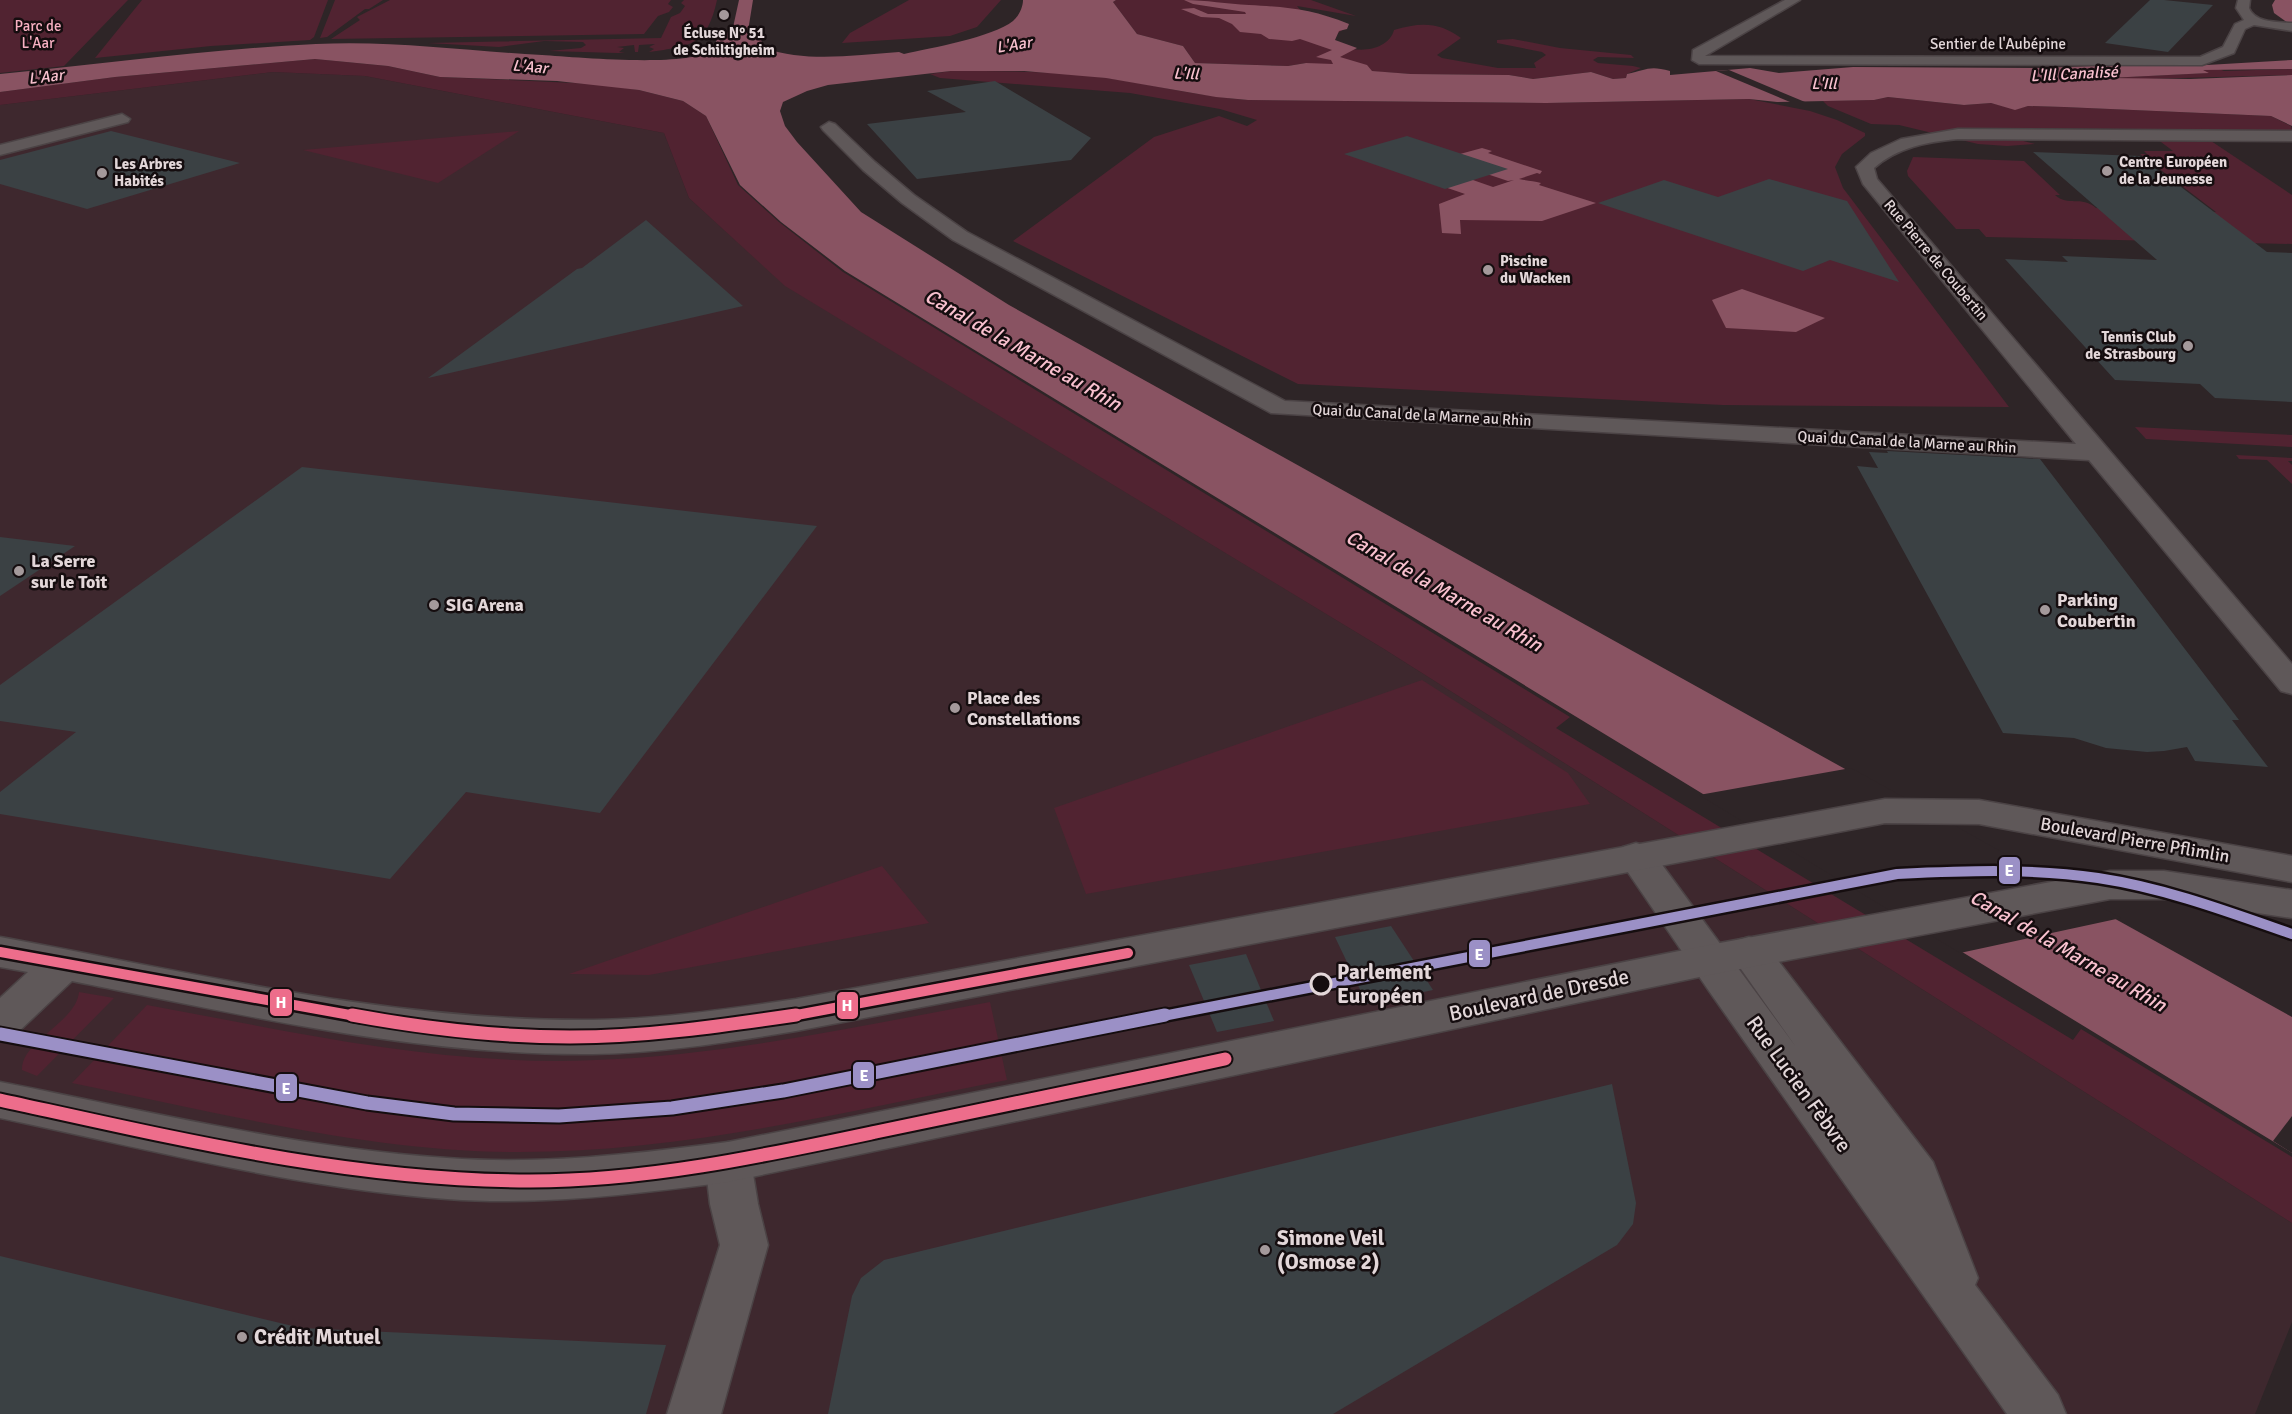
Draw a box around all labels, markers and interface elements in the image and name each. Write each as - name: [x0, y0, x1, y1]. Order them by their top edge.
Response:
- marker: Écluse N° 51 de Schiltigheim: [717, 8, 731, 22]
- park label: Parc de L'Aar: [15, 17, 61, 52]
- place label: Écluse N° 51 de Schiltigheim: [673, 23, 775, 59]
- water label: L'Aar: [995, 32, 1035, 58]
- street label: Sentier de l'Aubépine: [1930, 35, 2066, 53]
- water label: L'Aar: [512, 56, 551, 79]
- water label: L'Ill Canalisé: [2030, 62, 2120, 86]
- water label: L'Ill: [1173, 64, 1200, 84]
- water label: L'Aar: [27, 65, 67, 89]
- water label: L'Ill: [1811, 74, 1838, 94]
- place label: Centre Européen de la Jeunesse: [2119, 153, 2227, 188]
- place label: Les Arbres Habités: [114, 155, 183, 190]
- marker: Centre Européen de la Jeunesse: [2100, 164, 2114, 178]
- marker: Les Arbres Habités: [95, 166, 109, 180]
- street label: Rue Pierre de Coubertin: [1880, 196, 1992, 324]
- place label: Piscine du Wacken: [1500, 252, 1571, 287]
- marker: Piscine du Wacken: [1481, 263, 1495, 277]
- water label: Canal de la Marne au Rhin: [920, 284, 1127, 417]
- place label: Tennis Club de Strasbourg: [2085, 328, 2176, 363]
- marker: Tennis Club de Strasbourg: [2181, 339, 2195, 353]
- street label: Quai du Canal de la Marne au Rhin: [1312, 400, 1532, 430]
- street label: Quai du Canal de la Marne au Rhin: [1797, 427, 2017, 457]
- water label: Canal de la Marne au Rhin: [1341, 525, 1548, 658]
- place label: La Serre sur le Toit: [31, 550, 108, 593]
- marker: La Serre sur le Toit: [12, 564, 26, 578]
- place label: Parking Coubertin: [2057, 589, 2136, 632]
- place label: SIG Arena: [446, 594, 524, 616]
- marker: SIG Arena: [427, 598, 441, 612]
- marker: Parking Coubertin: [2038, 603, 2052, 617]
- place label: Place des Constellations: [967, 687, 1080, 730]
- marker: Place des Constellations: [948, 701, 962, 715]
- street label: Boulevard Pierre Pflimlin: [2039, 813, 2231, 867]
- line badge: E: [1998, 856, 2021, 885]
- text: E: [2004, 861, 2014, 881]
- water label: Canal de la Marne au Rhin: [1965, 885, 2172, 1018]
- line badge: E: [1468, 939, 1491, 968]
- text: E: [1474, 945, 1484, 965]
- place label: Parlement Européen: [1337, 959, 1432, 1009]
- street label: Boulevard de Dresde: [1447, 963, 1631, 1027]
- marker: Parlement Européen: [1310, 973, 1332, 995]
- line badge: H: [269, 988, 293, 1017]
- line badge: H: [836, 991, 859, 1020]
- text: H: [276, 993, 286, 1013]
- text: H: [842, 996, 852, 1016]
- street label: Rue Lucien Fèbvre: [1741, 1011, 1857, 1157]
- line badge: E: [852, 1061, 875, 1089]
- text: E: [859, 1066, 869, 1086]
- line badge: E: [275, 1073, 298, 1102]
- text: E: [281, 1079, 291, 1099]
- place label: Simone Veil (Osmose 2): [1277, 1225, 1385, 1275]
- marker: Simone Veil (Osmose 2): [1258, 1243, 1272, 1257]
- place label: Crédit Mutuel: [254, 1324, 381, 1350]
- marker: Crédit Mutuel: [235, 1330, 249, 1344]

